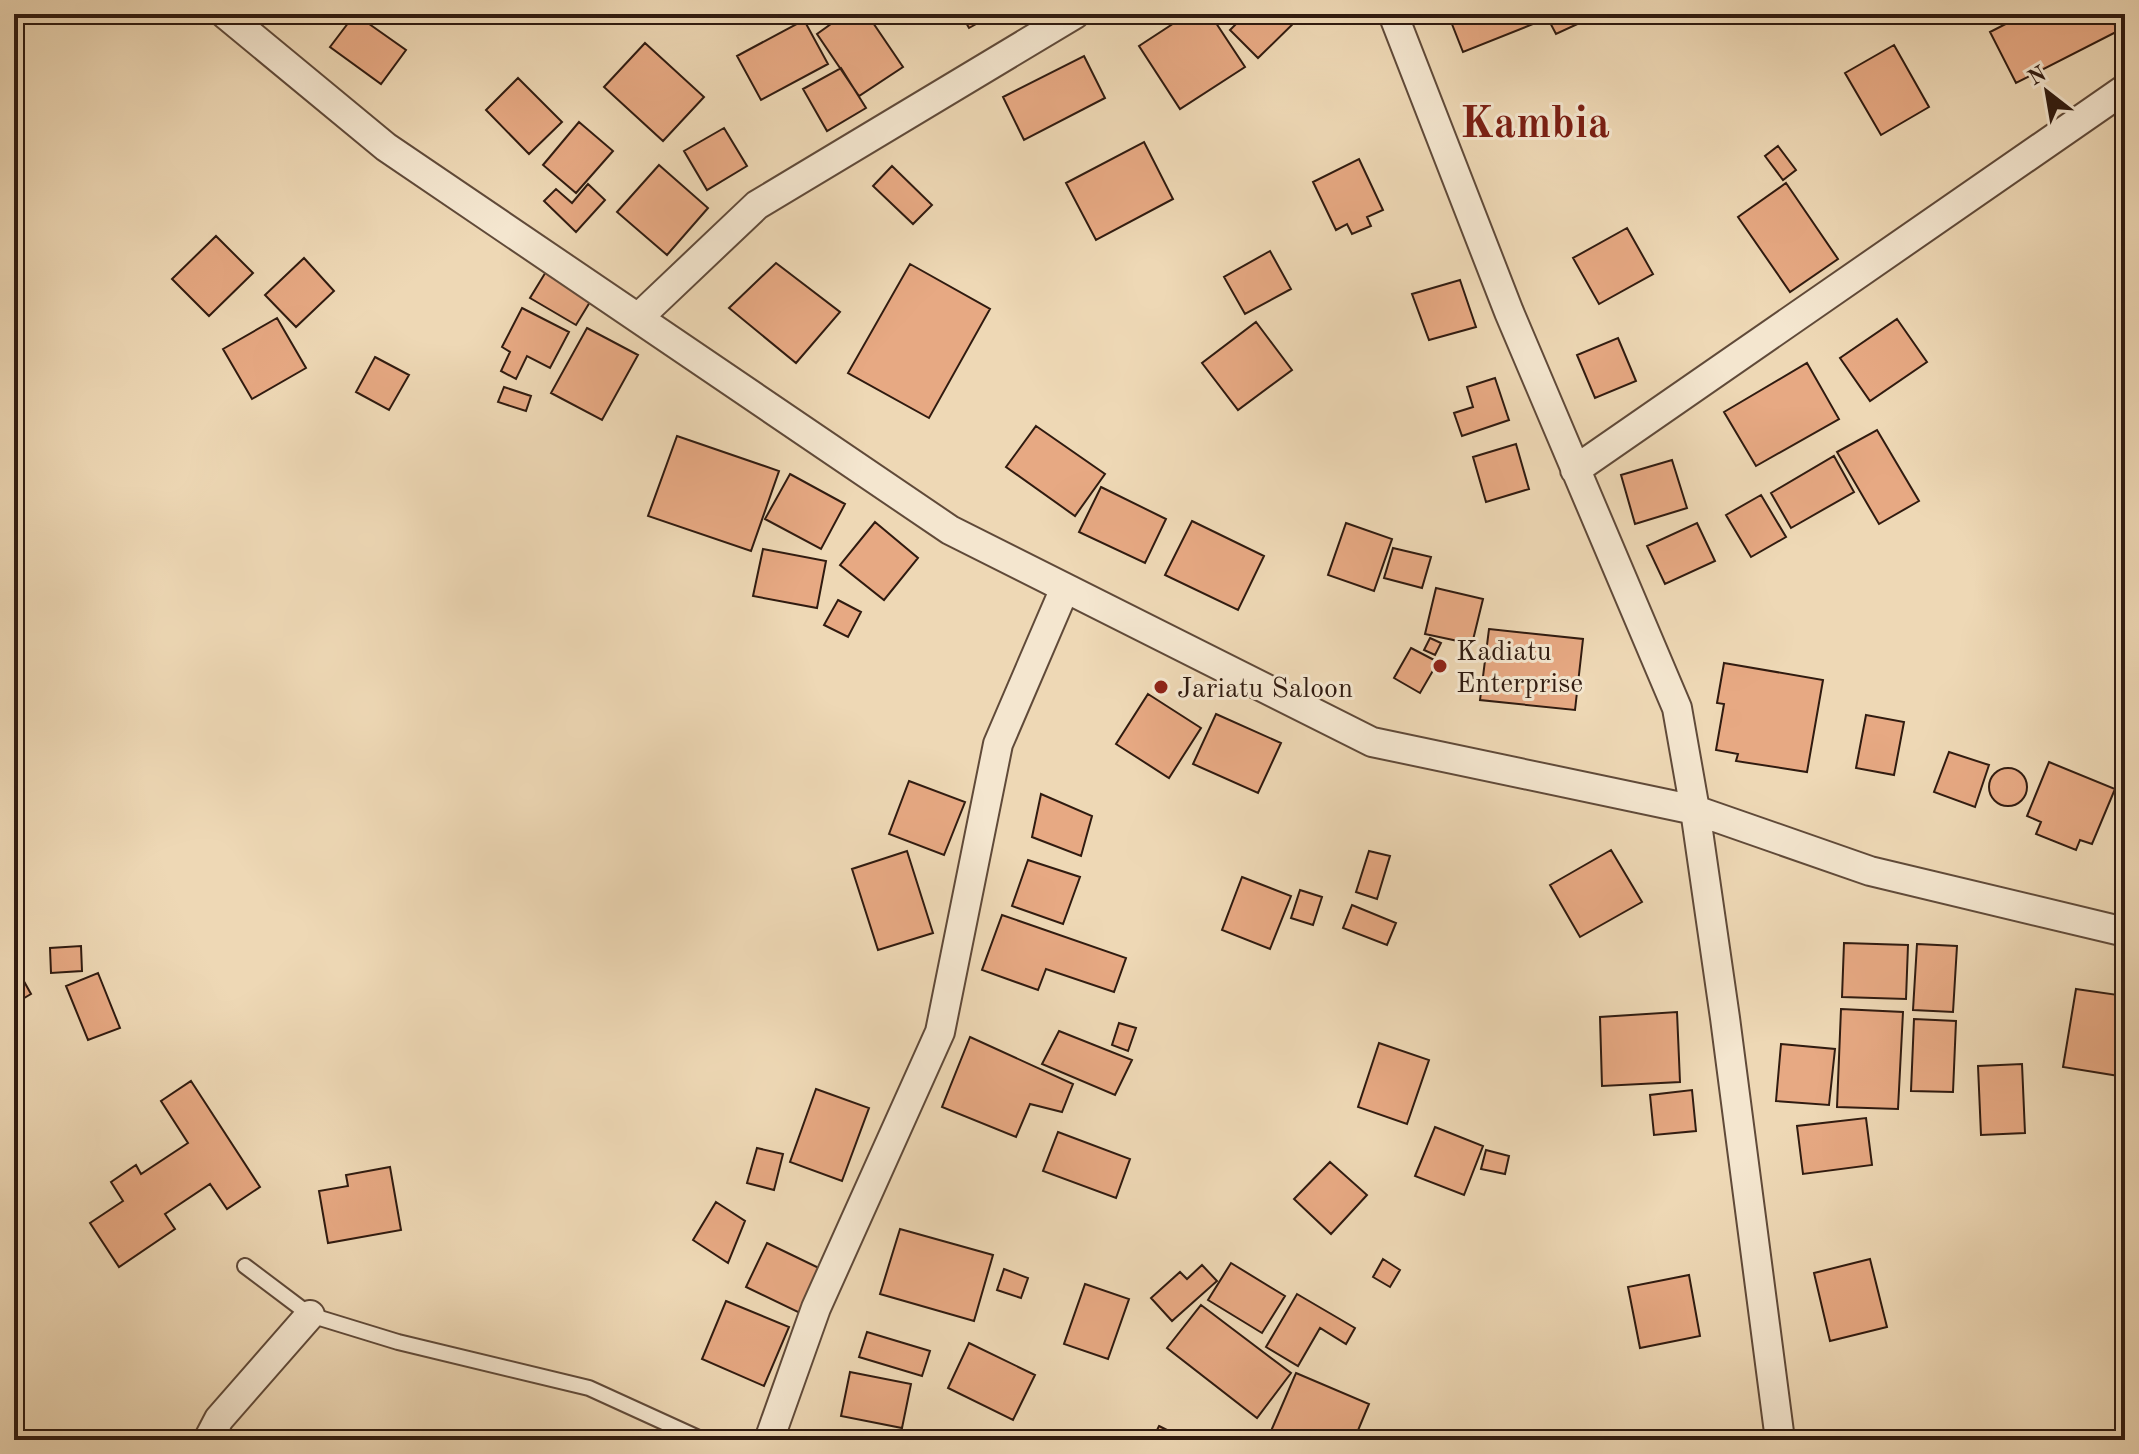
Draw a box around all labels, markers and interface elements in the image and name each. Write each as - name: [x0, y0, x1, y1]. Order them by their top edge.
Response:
- north arrow: [2007, 52, 2087, 132]
- text: N: [2025, 63, 2051, 90]
- district label: Kambia: [1460, 103, 1610, 147]
- place label: Kadiatu Enterprise: [1456, 639, 1583, 699]
- marker: Kadiatu Enterprise: [1431, 657, 1449, 675]
- place label: Jariatu Saloon: [1177, 676, 1353, 704]
- marker: Jariatu Saloon: [1152, 678, 1170, 696]

